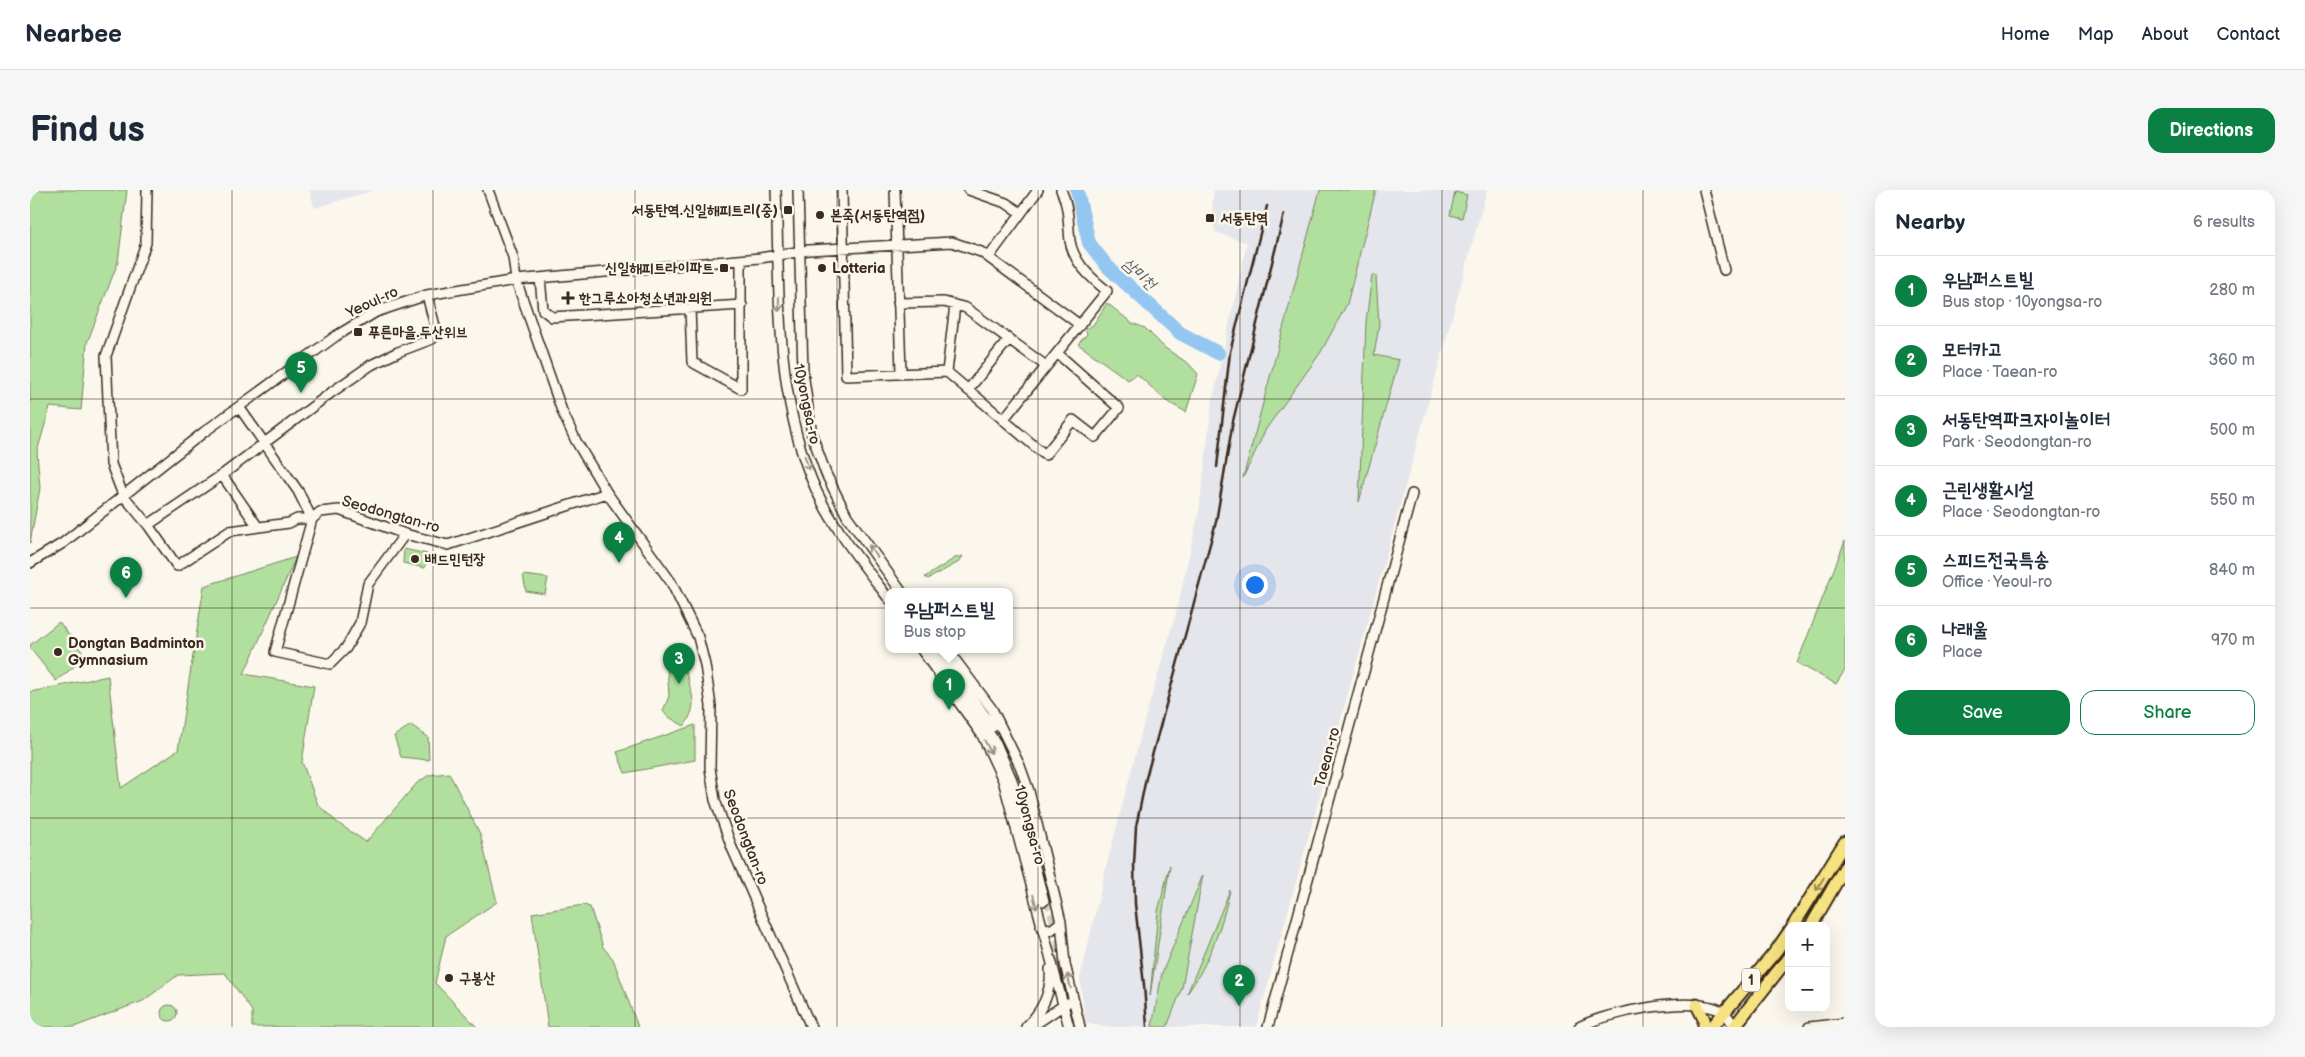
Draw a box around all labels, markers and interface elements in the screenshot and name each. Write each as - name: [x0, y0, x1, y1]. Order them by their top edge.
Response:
- text: Nearbee: [25, 20, 122, 49]
- text: Home: [2001, 24, 2050, 45]
- text: Map: [2078, 24, 2114, 45]
- text: About: [2142, 24, 2189, 45]
- text: Contact: [2217, 24, 2280, 45]
- button: Directions: [2148, 108, 2275, 153]
- text: Find us: [30, 109, 145, 152]
- place label: 서동탄역.신일해피트리(중): [631, 201, 778, 220]
- marker: 서동탄역.신일해피트리(중): [782, 204, 794, 216]
- place label: 본죽(서동탄역점): [830, 206, 925, 225]
- marker: 본죽(서동탄역점): [814, 209, 826, 221]
- place label: 서동탄역: [1220, 209, 1268, 228]
- text: Nearby: [1895, 210, 1965, 235]
- marker: 서동탄역: [1204, 212, 1216, 224]
- text: 6 results: [2193, 213, 2255, 232]
- water label: 삼미천: [1118, 254, 1161, 296]
- place label: 신일해피트라이파트: [605, 259, 714, 278]
- place label: Lotteria: [832, 259, 886, 278]
- marker: 신일해피트라이파트: [718, 262, 730, 274]
- marker: Lotteria: [816, 262, 828, 274]
- text: 우남퍼스트빌: [1942, 269, 2034, 292]
- text: 1: [1908, 281, 1914, 300]
- text: 280 m: [2209, 281, 2255, 300]
- street label: Yeoul-ro: [342, 282, 401, 323]
- place label: 한그루소아청소년과의원: [578, 289, 712, 308]
- marker: 한그루소아청소년과의원: [561, 291, 575, 305]
- text: Bus stop · 10yongsa-ro: [1942, 293, 2102, 312]
- one-way arrow: [774, 296, 784, 312]
- place label: 푸른마을.두산위브: [368, 323, 468, 342]
- marker: 푸른마을.두산위브: [352, 326, 364, 338]
- text: 모터카고: [1942, 339, 2003, 362]
- text: 2: [1906, 351, 1916, 370]
- text: 360 m: [2208, 351, 2255, 370]
- pin: 5: [285, 352, 317, 393]
- street label: 10yongsa-ro: [789, 362, 824, 446]
- text: Place · Taean-ro: [1942, 363, 2058, 382]
- text: 서동탄역파크자이놀이터: [1942, 409, 2110, 432]
- text: 3: [1906, 421, 1916, 440]
- text: 500 m: [2209, 421, 2255, 440]
- text: Park · Seodongtan-ro: [1942, 433, 2092, 452]
- one-way arrow: [802, 455, 812, 471]
- text: 근린생활시설: [1942, 479, 2034, 502]
- street label: Seodongtan-ro: [340, 491, 442, 538]
- text: 4: [1906, 491, 1916, 510]
- text: 550 m: [2210, 491, 2255, 510]
- text: Place · Seodongtan-ro: [1942, 503, 2100, 522]
- pin: 4: [603, 522, 635, 563]
- one-way arrow: [867, 545, 878, 559]
- text: 스피드전국특송: [1942, 549, 2049, 572]
- place label: 배드민턴장: [424, 550, 485, 569]
- marker: 배드민턴장: [409, 553, 421, 565]
- pin: 6: [110, 557, 142, 598]
- text: 5: [1906, 561, 1916, 580]
- text: 840 m: [2209, 561, 2255, 580]
- your location: [1242, 572, 1268, 598]
- text: Office · Yeoul-ro: [1942, 573, 2052, 592]
- popup: [885, 588, 1013, 653]
- text: 우남퍼스트빌: [903, 599, 995, 622]
- text: 나래울: [1942, 619, 1988, 642]
- text: Bus stop: [903, 623, 966, 642]
- text: 6: [1906, 631, 1916, 650]
- text: 970 m: [2211, 631, 2255, 650]
- place label: Dongtan Badminton Gymnasium: [68, 634, 204, 670]
- pin: 3: [663, 643, 695, 684]
- text: Place: [1942, 643, 1983, 662]
- marker: Dongtan Badminton Gymnasium: [52, 646, 64, 658]
- pin: 1: [933, 669, 965, 710]
- button: Save: [1895, 690, 2070, 735]
- button: Share: [2080, 690, 2255, 735]
- street label: Taean-ro: [1310, 725, 1345, 789]
- one-way arrow: [983, 739, 993, 754]
- street label: 10yongsa-ro: [1010, 783, 1049, 867]
- street label: Seodongtan-ro: [719, 787, 772, 888]
- one-way arrow: [1814, 877, 1825, 891]
- one-way arrow: [1031, 893, 1040, 909]
- map controls: [1785, 922, 1830, 1012]
- button: +: [1785, 922, 1830, 967]
- pin: 2: [1223, 965, 1255, 1006]
- button: −: [1785, 967, 1830, 1012]
- road number: 1: [1742, 968, 1760, 992]
- place label: 구봉산: [459, 969, 495, 988]
- marker: 구봉산: [443, 972, 455, 984]
- one-way arrow: [1064, 974, 1073, 990]

